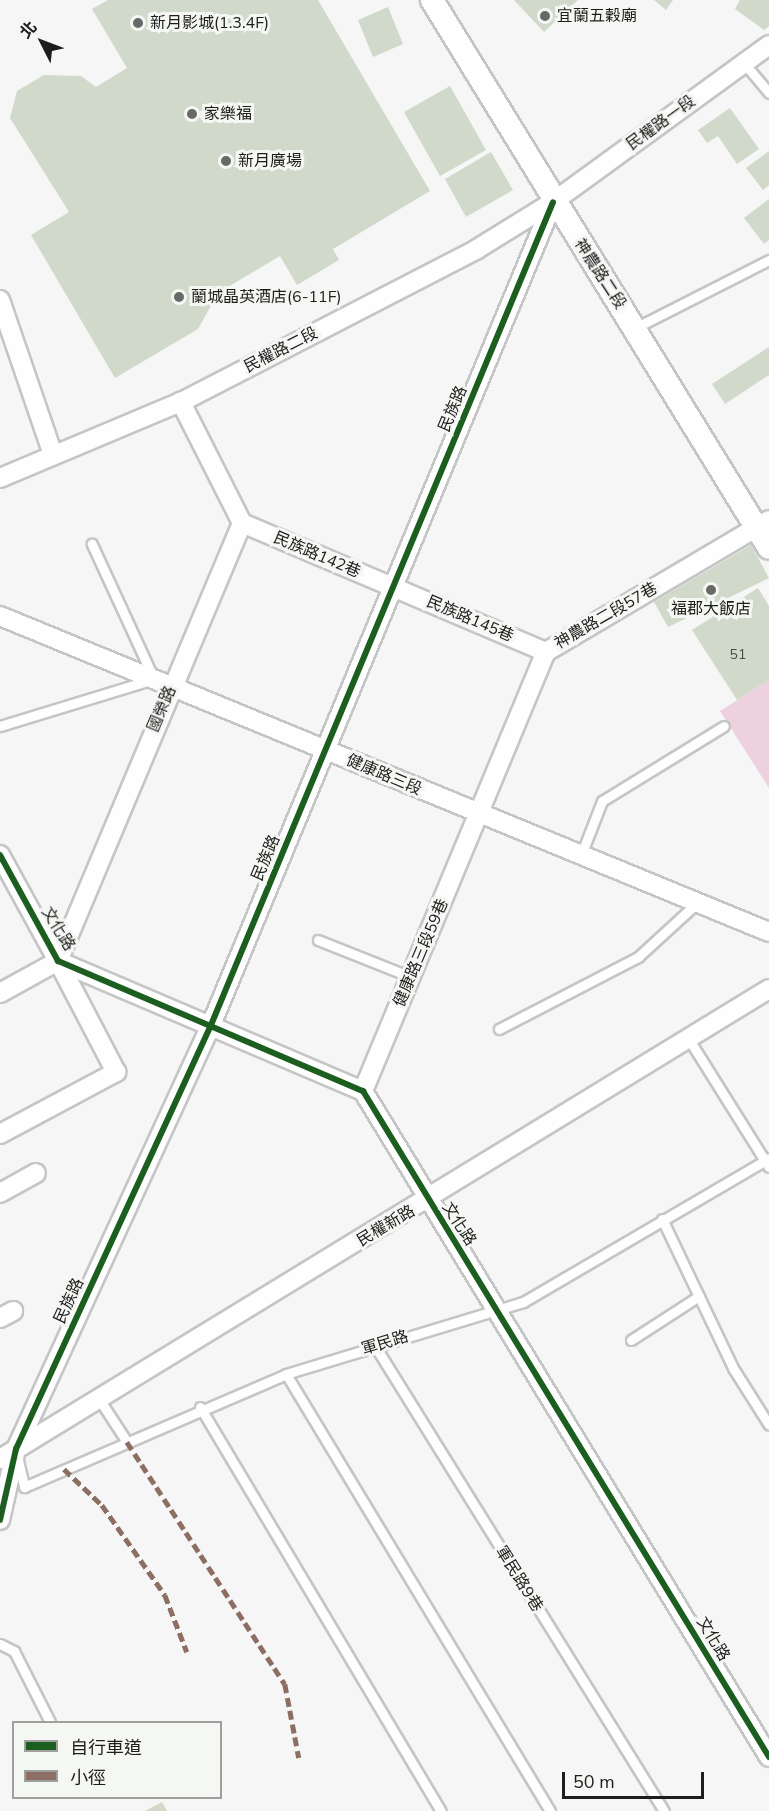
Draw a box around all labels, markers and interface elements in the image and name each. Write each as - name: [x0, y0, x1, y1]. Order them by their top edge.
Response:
- place label: 宜蘭五穀廟: [557, 6, 637, 26]
- marker: 宜蘭五穀廟: [538, 9, 552, 23]
- north arrow: [12, 12, 72, 72]
- place label: 新月影城(1.3.4F): [150, 13, 269, 33]
- marker: 新月影城(1.3.4F): [131, 16, 145, 30]
- text: 北: [15, 17, 42, 43]
- street label: 民權路一段: [623, 92, 699, 154]
- place label: 家樂福: [204, 104, 252, 124]
- marker: 家樂福: [185, 107, 199, 121]
- place label: 新月廣場: [238, 151, 302, 171]
- marker: 新月廣場: [219, 154, 233, 168]
- street label: 神農路二段: [570, 235, 630, 313]
- place label: 蘭城晶英酒店(6-11F): [191, 287, 342, 307]
- marker: 蘭城晶英酒店(6-11F): [172, 290, 186, 304]
- street label: 民權路二段: [241, 323, 321, 377]
- street label: 民族路: [435, 383, 471, 435]
- street label: 民族路142巷: [271, 528, 363, 582]
- street label: 神農路二段57巷: [551, 579, 661, 653]
- marker: 福郡大飯店: [704, 583, 718, 597]
- street label: 民族路145巷: [424, 592, 516, 646]
- place label: 福郡大飯店: [671, 599, 751, 619]
- house number: 51: [730, 647, 746, 663]
- street label: 國榮路: [144, 683, 180, 735]
- street label: 健康路三段: [343, 751, 425, 799]
- street label: 民族路: [248, 832, 284, 884]
- street label: 健康路三段59巷: [390, 896, 452, 1010]
- street label: 文化路: [37, 904, 79, 954]
- street label: 文化路: [438, 1199, 480, 1249]
- street label: 民權新路: [354, 1201, 418, 1251]
- street label: 民族路: [50, 1275, 88, 1327]
- street label: 軍民路: [359, 1327, 411, 1359]
- street label: 軍民路9巷: [491, 1543, 547, 1615]
- street label: 文化路: [692, 1613, 734, 1665]
- legend: [12, 1721, 222, 1799]
- text: 自行車道: [70, 1736, 142, 1760]
- scale bar: [565, 1760, 708, 1798]
- text: 小徑: [70, 1766, 106, 1790]
- text: 50 m: [573, 1770, 615, 1794]

